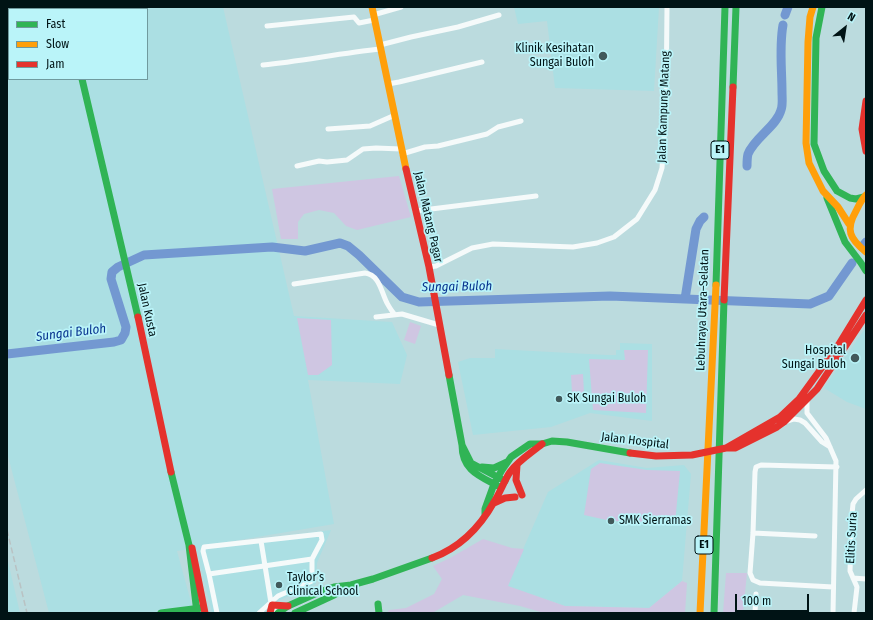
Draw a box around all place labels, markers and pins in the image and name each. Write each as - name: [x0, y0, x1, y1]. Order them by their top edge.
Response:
- place label: Klinik Kesihatan Sungai Buloh: [515, 42, 594, 70]
- marker: Klinik Kesihatan Sungai Buloh: [597, 50, 609, 62]
- place label: Hospital Sungai Buloh: [782, 344, 846, 372]
- marker: Hospital Sungai Buloh: [849, 352, 861, 364]
- place label: SK Sungai Buloh: [567, 392, 646, 406]
- marker: SK Sungai Buloh: [554, 394, 564, 404]
- place label: SMK Sierramas: [619, 514, 691, 528]
- marker: SMK Sierramas: [606, 516, 616, 526]
- place label: Taylor’s Clinical School: [287, 571, 358, 599]
- marker: Taylor’s Clinical School: [274, 580, 284, 590]

